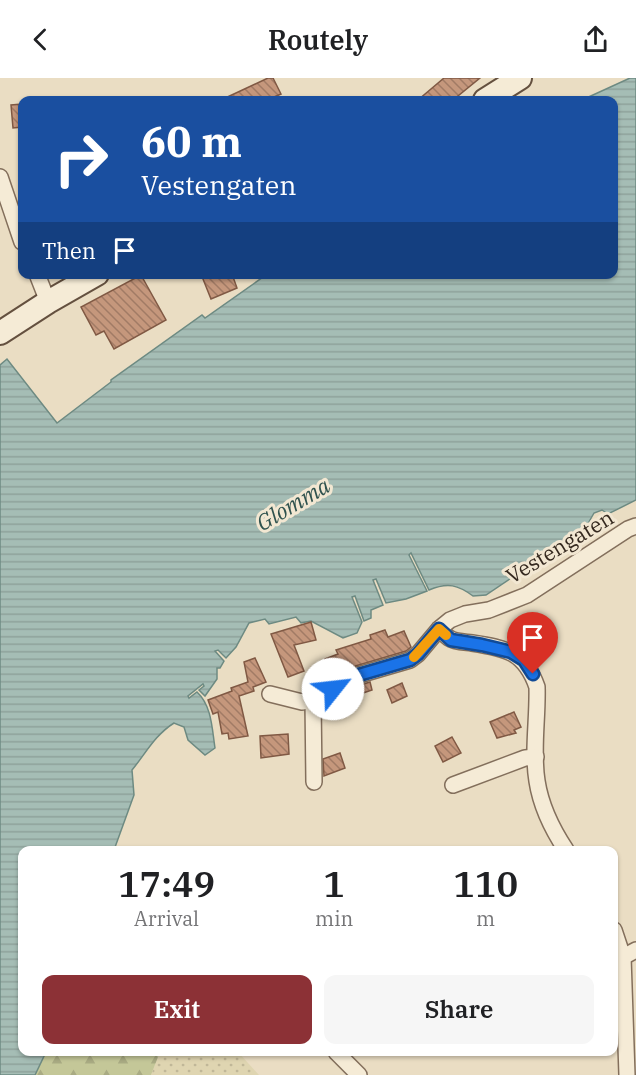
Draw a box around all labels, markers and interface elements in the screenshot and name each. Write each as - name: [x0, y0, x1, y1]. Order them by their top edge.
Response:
- text: Routely: [268, 22, 368, 57]
- icon: back: [24, 23, 57, 56]
- icon: share: [579, 23, 612, 56]
- text: 60 m: [141, 114, 242, 169]
- icon: right: [42, 120, 120, 198]
- text: Vestengaten: [141, 167, 297, 202]
- icon: arrive: [108, 234, 141, 267]
- text: Then: [42, 236, 96, 265]
- water label: Glomma: [251, 470, 335, 537]
- street label: Vestengaten: [500, 503, 619, 589]
- pin: [507, 612, 558, 674]
- icon: arrive: [516, 621, 549, 654]
- position arrow: [301, 657, 365, 721]
- text: 17:49: [118, 860, 215, 907]
- text: 1: [323, 860, 345, 907]
- text: 110: [453, 860, 518, 907]
- text: Arrival: [134, 905, 199, 932]
- text: min: [315, 905, 353, 932]
- text: m: [476, 905, 495, 932]
- button: Exit: [42, 975, 312, 1044]
- button: Share: [324, 975, 594, 1044]

